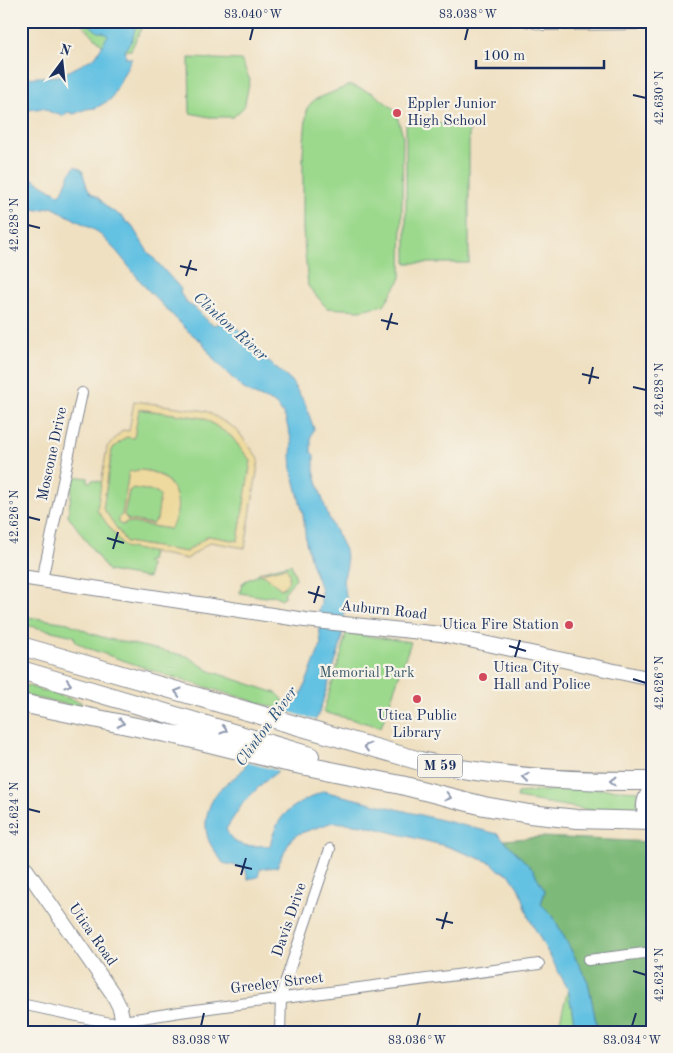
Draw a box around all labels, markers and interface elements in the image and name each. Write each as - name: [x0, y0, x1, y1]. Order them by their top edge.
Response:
- text: 83.040°W: [224, 9, 282, 21]
- text: 83.038°W: [439, 9, 497, 21]
- north arrow: [38, 38, 88, 88]
- scale bar: [476, 38, 603, 70]
- text: N: [58, 42, 72, 59]
- text: 100 m: [483, 49, 525, 64]
- text: 42.630°N: [654, 71, 666, 125]
- place label: Eppler Junior High School: [407, 97, 496, 129]
- marker: Eppler Junior High School: [391, 107, 403, 119]
- text: 42.628°N: [9, 198, 21, 252]
- water label: Clinton River: [190, 290, 271, 365]
- text: 42.628°N: [654, 363, 666, 417]
- street label: Moscone Drive: [36, 406, 70, 502]
- text: 42.626°N: [9, 490, 21, 544]
- street label: Auburn Road: [340, 599, 428, 623]
- place label: Utica Fire Station: [442, 618, 559, 633]
- marker: Utica Fire Station: [563, 619, 575, 631]
- text: 42.626°N: [654, 656, 666, 710]
- place label: Utica City Hall and Police: [493, 661, 591, 693]
- park label: Memorial Park: [319, 666, 415, 681]
- marker: Utica City Hall and Police: [477, 671, 489, 683]
- one-way arrow: [64, 678, 72, 689]
- water label: Clinton River: [233, 683, 302, 770]
- one-way arrow: [175, 688, 183, 698]
- marker: Utica Public Library: [411, 693, 423, 705]
- place label: Utica Public Library: [377, 709, 457, 741]
- one-way arrow: [116, 718, 125, 728]
- one-way arrow: [219, 724, 228, 735]
- one-way arrow: [363, 743, 371, 753]
- road number: M 59: [418, 754, 462, 778]
- one-way arrow: [522, 772, 530, 783]
- one-way arrow: [609, 776, 617, 786]
- text: 42.624°N: [9, 782, 21, 836]
- one-way arrow: [444, 792, 452, 802]
- street label: Davis Drive: [270, 881, 310, 959]
- street label: Utica Road: [65, 901, 119, 969]
- text: 42.624°N: [654, 948, 666, 1002]
- street label: Greeley Street: [230, 971, 324, 997]
- text: 83.038°W: [172, 1035, 230, 1047]
- text: 83.036°W: [388, 1035, 446, 1047]
- text: 83.034°W: [603, 1035, 661, 1047]

